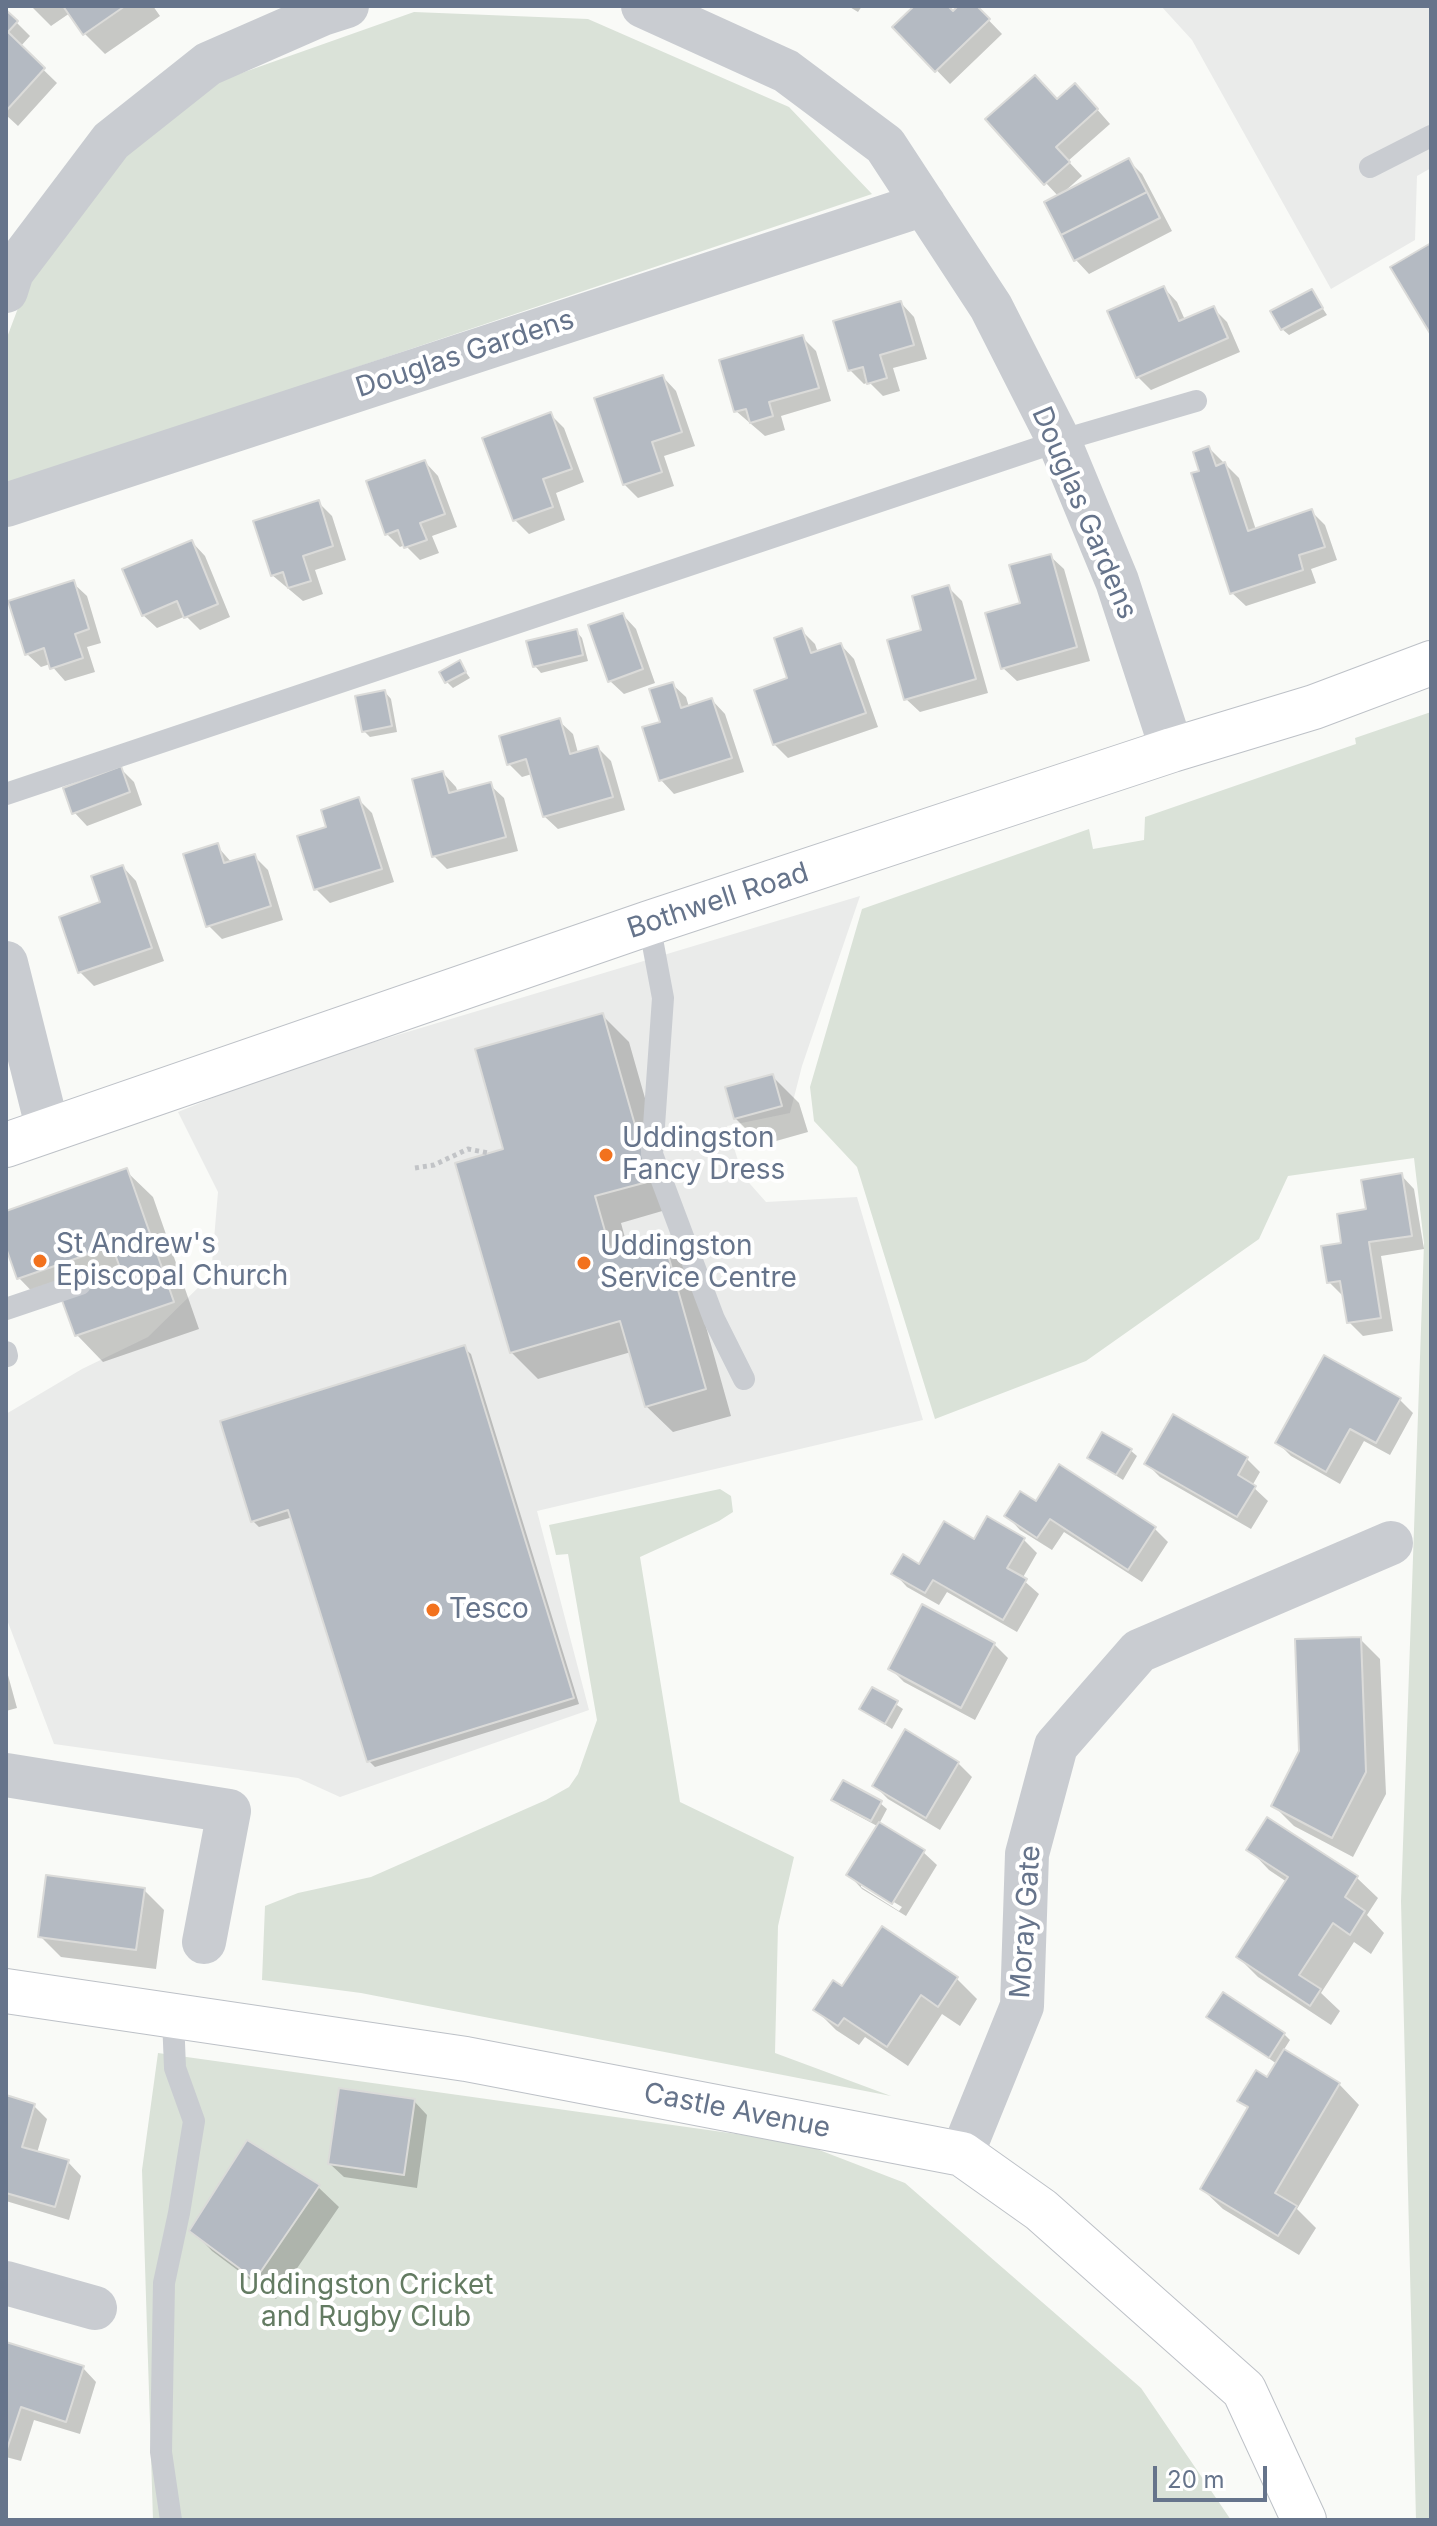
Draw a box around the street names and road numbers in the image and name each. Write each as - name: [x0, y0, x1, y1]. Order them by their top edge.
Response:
- street label: Douglas Gardens: [352, 303, 578, 405]
- street label: Douglas Gardens: [1024, 402, 1144, 624]
- street label: Bothwell Road: [623, 856, 813, 946]
- street label: Moray Gate: [1004, 1844, 1048, 2000]
- street label: Castle Avenue: [641, 2076, 833, 2146]

